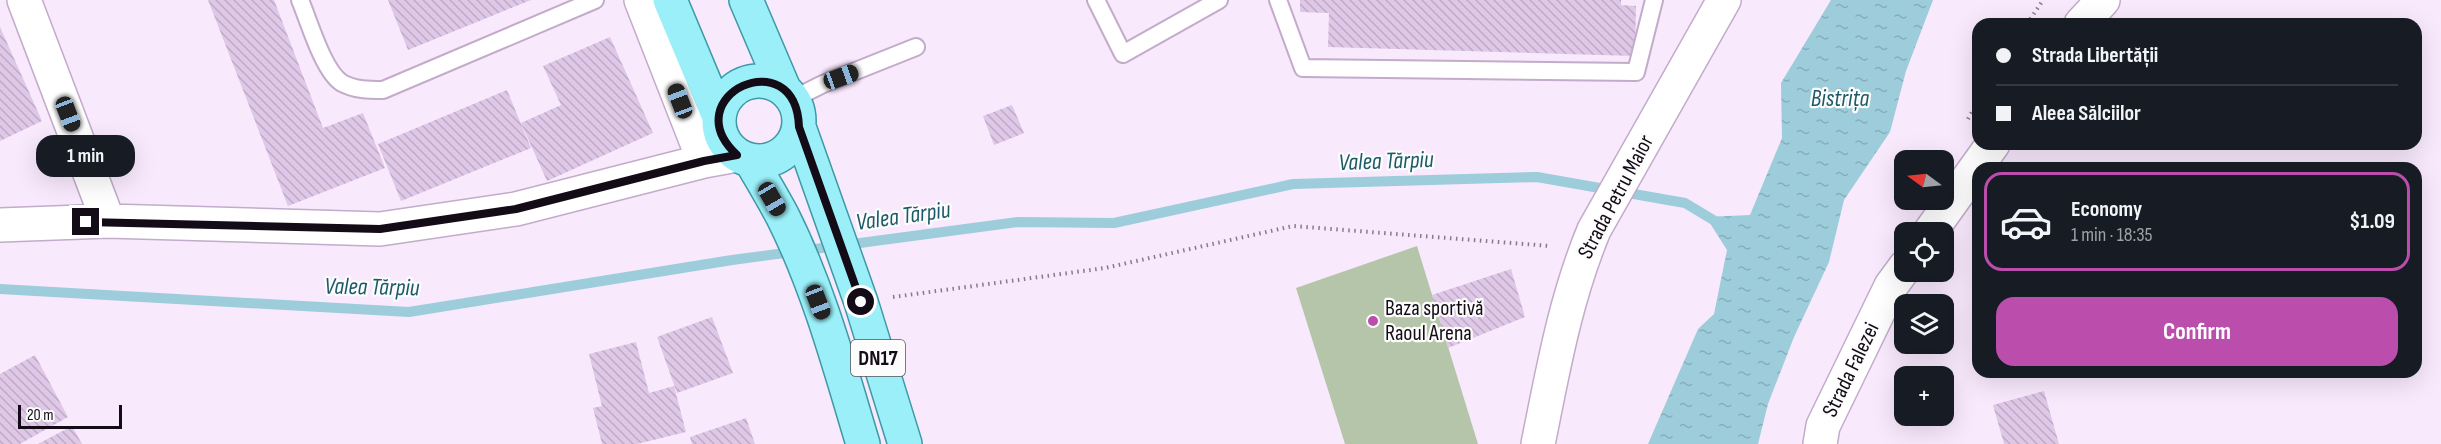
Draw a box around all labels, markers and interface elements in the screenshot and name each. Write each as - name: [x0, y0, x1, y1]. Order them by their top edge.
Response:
- text: Strada Libertății: [2032, 42, 2158, 69]
- car: [821, 62, 861, 92]
- car: [665, 81, 695, 121]
- water label: Bistrița: [1811, 84, 1869, 113]
- car: [53, 94, 83, 134]
- text: Aleea Sălciilor: [2032, 100, 2141, 127]
- street label: Strada Petru Maior: [1572, 130, 1660, 264]
- callout: 1 min: [36, 135, 136, 177]
- text: 1 min: [67, 144, 104, 168]
- water label: Valea Tărpiu: [1338, 145, 1434, 177]
- north arrow: [1894, 150, 1954, 210]
- map controls: [1894, 150, 1954, 426]
- car: [755, 179, 789, 219]
- water label: Valea Tărpiu: [854, 195, 952, 237]
- icon: car: [1999, 195, 2053, 249]
- text: Economy: [2071, 196, 2142, 223]
- route end: [72, 208, 99, 235]
- text: $1.09: [2349, 208, 2395, 235]
- button: locate: [1894, 222, 1954, 282]
- text: 1 min · 18:35: [2071, 223, 2153, 247]
- water label: Valea Tărpiu: [324, 272, 420, 302]
- car: [803, 282, 833, 322]
- route start: [847, 288, 874, 315]
- button: layers: [1894, 294, 1954, 354]
- place label: Baza sportivă Raoul Arena: [1385, 295, 1483, 347]
- button: Confirm: [1996, 297, 2398, 366]
- marker: Baza sportivă Raoul Arena: [1366, 314, 1380, 328]
- street label: Strada Falezei: [1817, 318, 1885, 422]
- road number: DN17: [851, 340, 905, 376]
- button: +: [1894, 366, 1954, 426]
- scale bar: [18, 402, 122, 430]
- text: 20 m: [27, 406, 54, 425]

